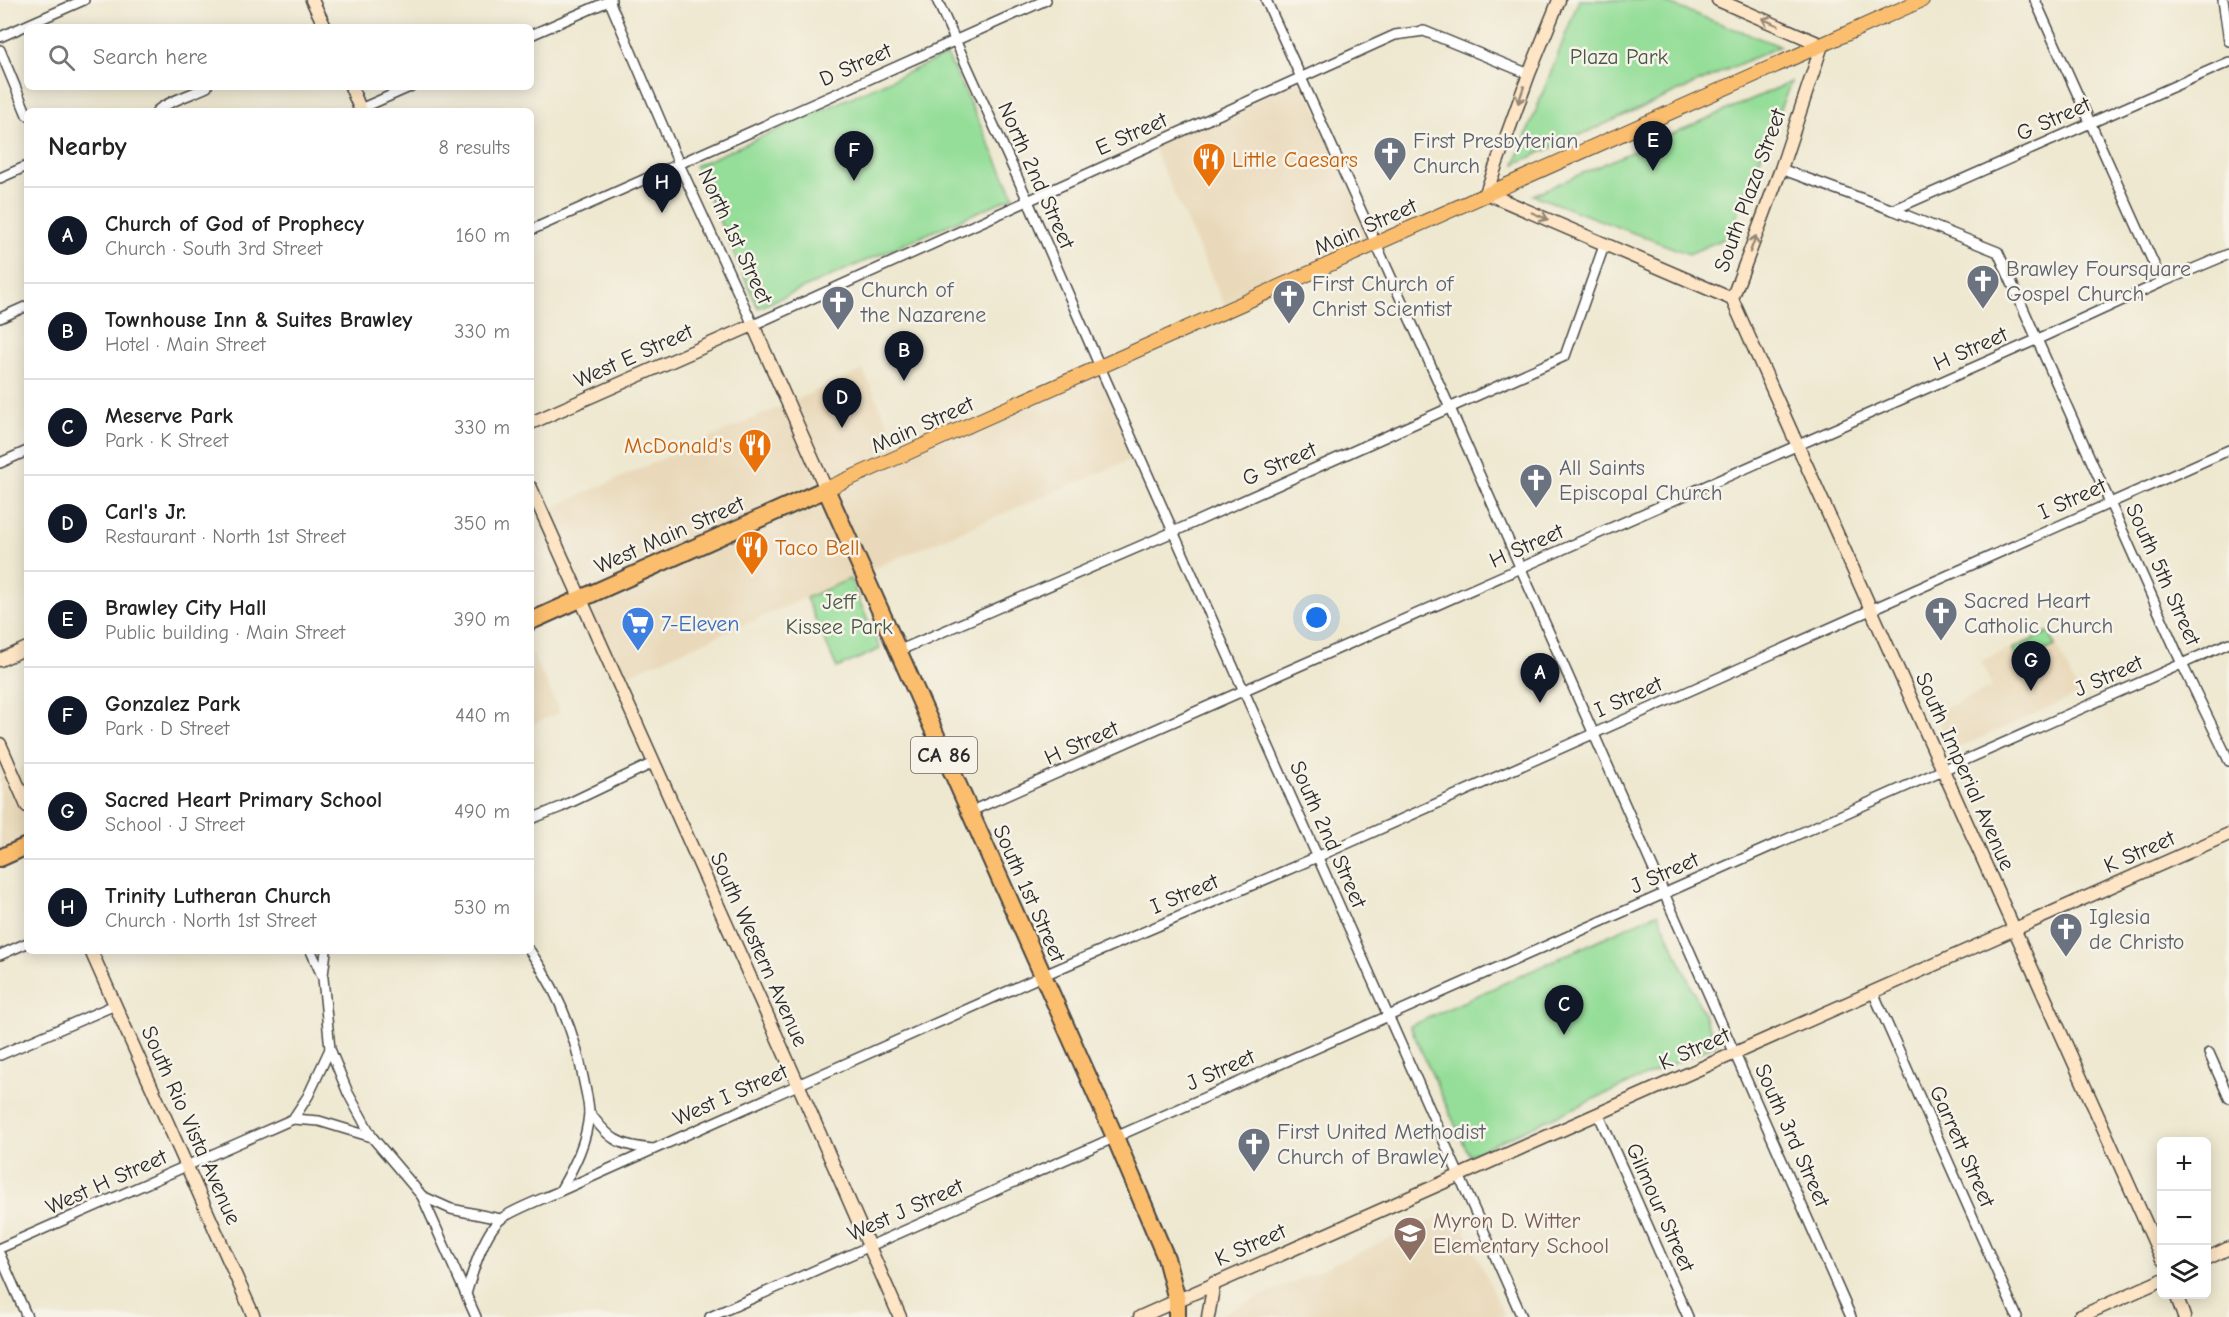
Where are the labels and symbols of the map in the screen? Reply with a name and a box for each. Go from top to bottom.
one-way arrow [1761,16,1779,28]
street label: D Street [815,37,896,92]
park label: Plaza Park [1570,44,1669,70]
one-way arrow [1515,85,1526,104]
street label: G Street [2012,91,2095,147]
street label: North 2nd Street [992,98,1080,254]
street label: South Plaza Street [1708,105,1792,275]
street label: E Street [1092,106,1172,161]
pin: E [1634,122,1672,171]
place label: First Presbyterian Church [1413,128,1578,179]
pin: F [834,132,874,181]
church icon: First Presbyterian Church [1372,135,1408,182]
restaurant icon: Little Caesars [1191,141,1227,188]
place label: Little Caesars [1232,147,1358,173]
pin: H [642,164,682,213]
street label: North 1st Street [692,164,778,309]
street label: Main Street [1310,193,1421,261]
one-way arrow [1530,211,1549,222]
one-way arrow [1748,236,1759,254]
place label: Brawley Foursquare Gospel Church [2006,256,2191,307]
church icon: Brawley Foursquare Gospel Church [1965,263,2001,310]
place label: First Church of Christ Scientist [1312,271,1455,322]
place label: Church of the Nazarene [860,277,986,328]
church icon: First Church of Christ Scientist [1271,278,1307,325]
church icon: Church of the Nazarene [820,284,856,331]
street label: West E Street [570,318,697,394]
street label: H Street [1929,321,2012,377]
pin: B [884,332,924,381]
pin: D [822,378,862,428]
street label: Main Street [867,391,978,459]
restaurant icon: McDonald's [737,427,773,474]
place label: McDonald's [624,433,732,459]
street label: G Street [1238,436,1321,492]
place label: All Saints Episcopal Church [1559,455,1722,506]
church icon: All Saints Episcopal Church [1518,462,1554,509]
street label: I Street [2035,472,2111,525]
street label: West Main Street [591,490,749,579]
street label: South 5th Street [2120,499,2206,650]
street label: H Street [1485,518,1568,574]
restaurant icon: Taco Bell [734,529,770,576]
place label: Taco Bell [775,535,860,561]
place label: Sacred Heart Catholic Church [1964,588,2113,639]
park label: Jeff Kissee Park [785,589,893,640]
church icon: Sacred Heart Catholic Church [1923,595,1959,642]
your location [1302,603,1331,632]
supermarket icon: 7-Eleven [620,605,656,652]
place label: 7-Eleven [661,611,740,637]
pin: G [2012,642,2050,691]
street label: J Street [2070,649,2147,703]
pin: A [1520,654,1560,703]
street label: South Imperial Avenue [1910,668,2021,875]
street label: I Street [1591,670,1667,723]
street label: H Street [1040,715,1123,771]
road number: CA 86 [911,737,977,773]
street label: South 2nd Street [1284,757,1372,913]
street label: South 1st Street [987,821,1071,967]
street label: K Street [2100,825,2179,879]
street label: J Street [1626,846,1703,900]
street label: South Western Avenue [704,848,814,1051]
street label: I Street [1147,868,1223,920]
place label: Iglesia de Christo [2089,904,2185,955]
church icon: Iglesia de Christo [2048,911,2084,958]
pin: C [1544,986,1584,1035]
street label: South Rio Vista Avenue [136,1022,247,1229]
street label: K Street [1655,1022,1734,1076]
street label: J Street [1182,1043,1259,1097]
street label: West I Street [669,1058,792,1132]
street label: South 3rd Street [1749,1060,1836,1212]
street label: Garrett Street [1924,1082,2001,1212]
place label: First United Methodist Church of Brawley [1277,1119,1486,1170]
church icon: First United Methodist Church of Brawley [1236,1126,1272,1173]
street label: Gilmour Street [1620,1139,1700,1276]
street label: West H Street [42,1143,172,1220]
street label: West J Street [844,1173,968,1247]
place label: Myron D. Witter Elementary School [1433,1208,1609,1259]
school or university icon: Myron D. Witter Elementary School [1392,1215,1428,1262]
street label: K Street [1211,1218,1290,1272]

